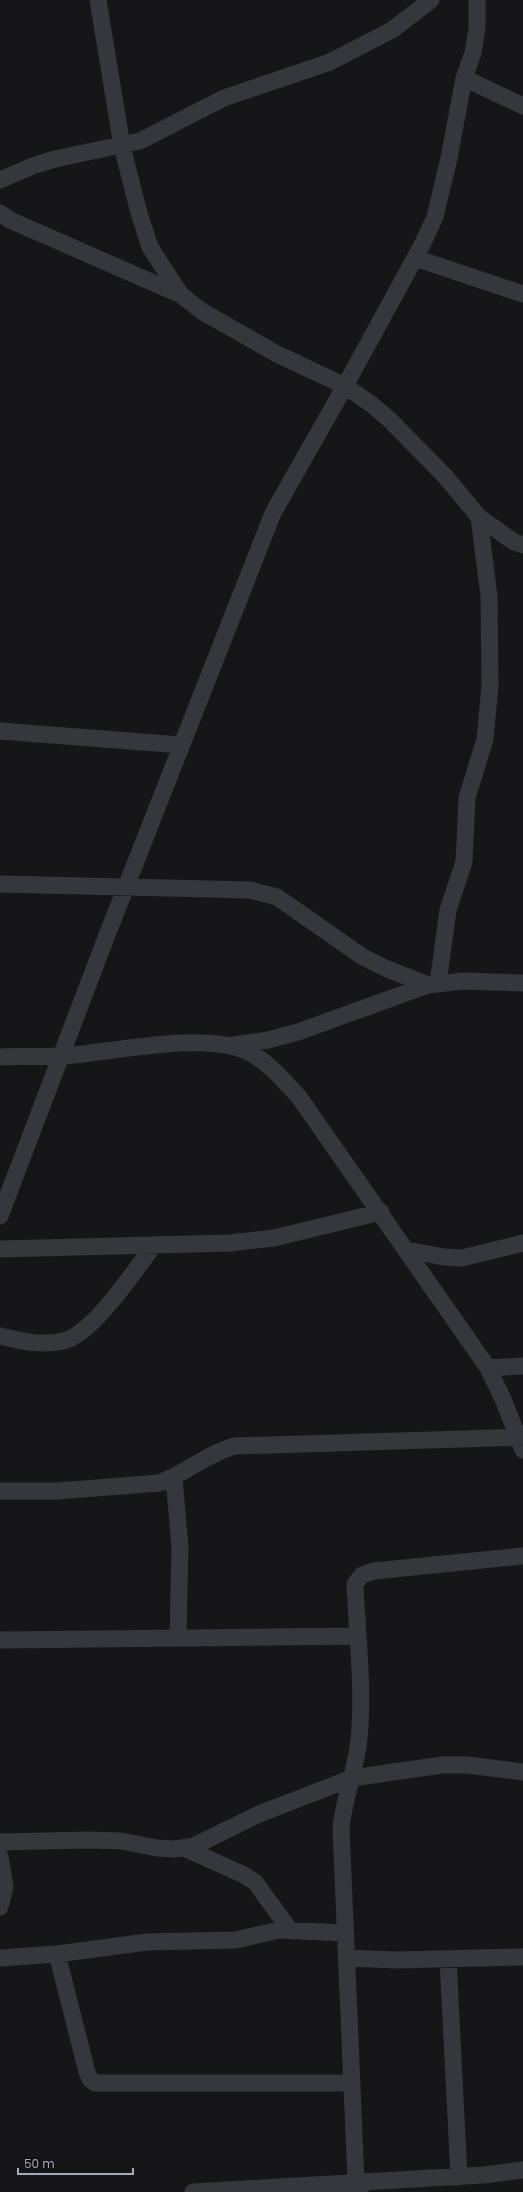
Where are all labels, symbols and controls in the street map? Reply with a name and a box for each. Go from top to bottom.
scale bar [18,2150,133,2176]
text: 50 m [24,2155,55,2172]

